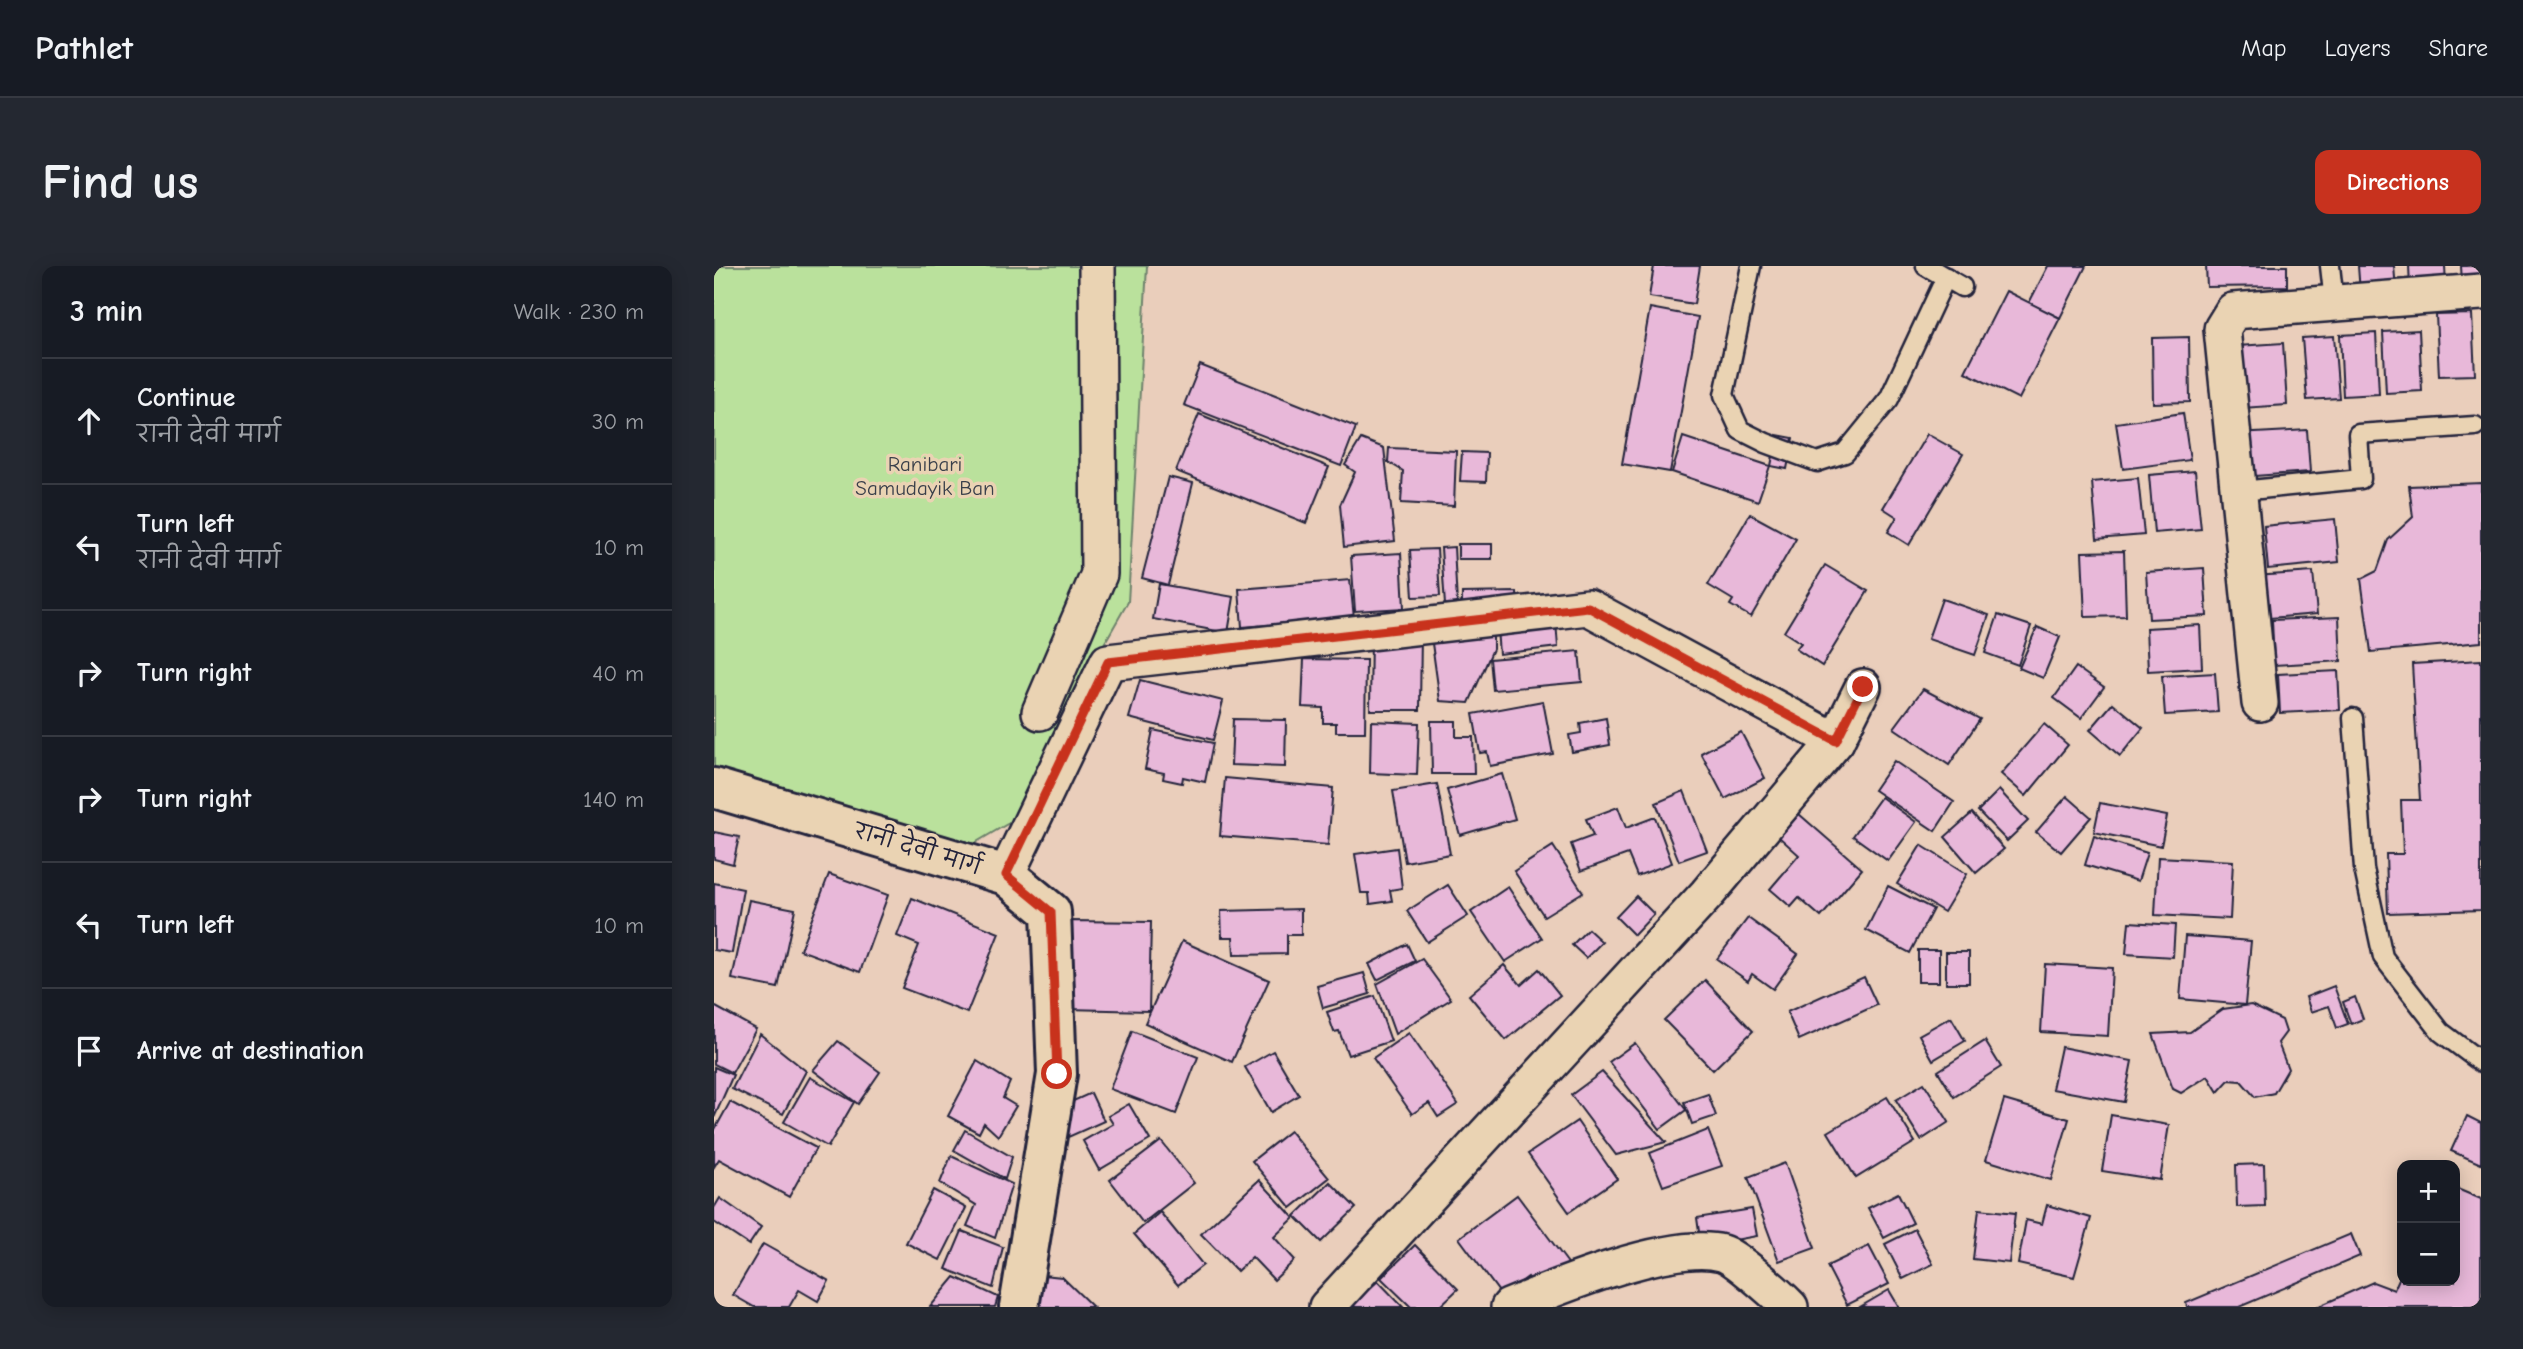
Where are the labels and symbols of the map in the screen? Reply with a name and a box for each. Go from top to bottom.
park label: Ranibari Samudayik Ban [855,452,995,500]
route end [1847,671,1878,702]
street label: रानी देवी मार्ग [851,812,987,880]
route start [1041,1058,1072,1089]

